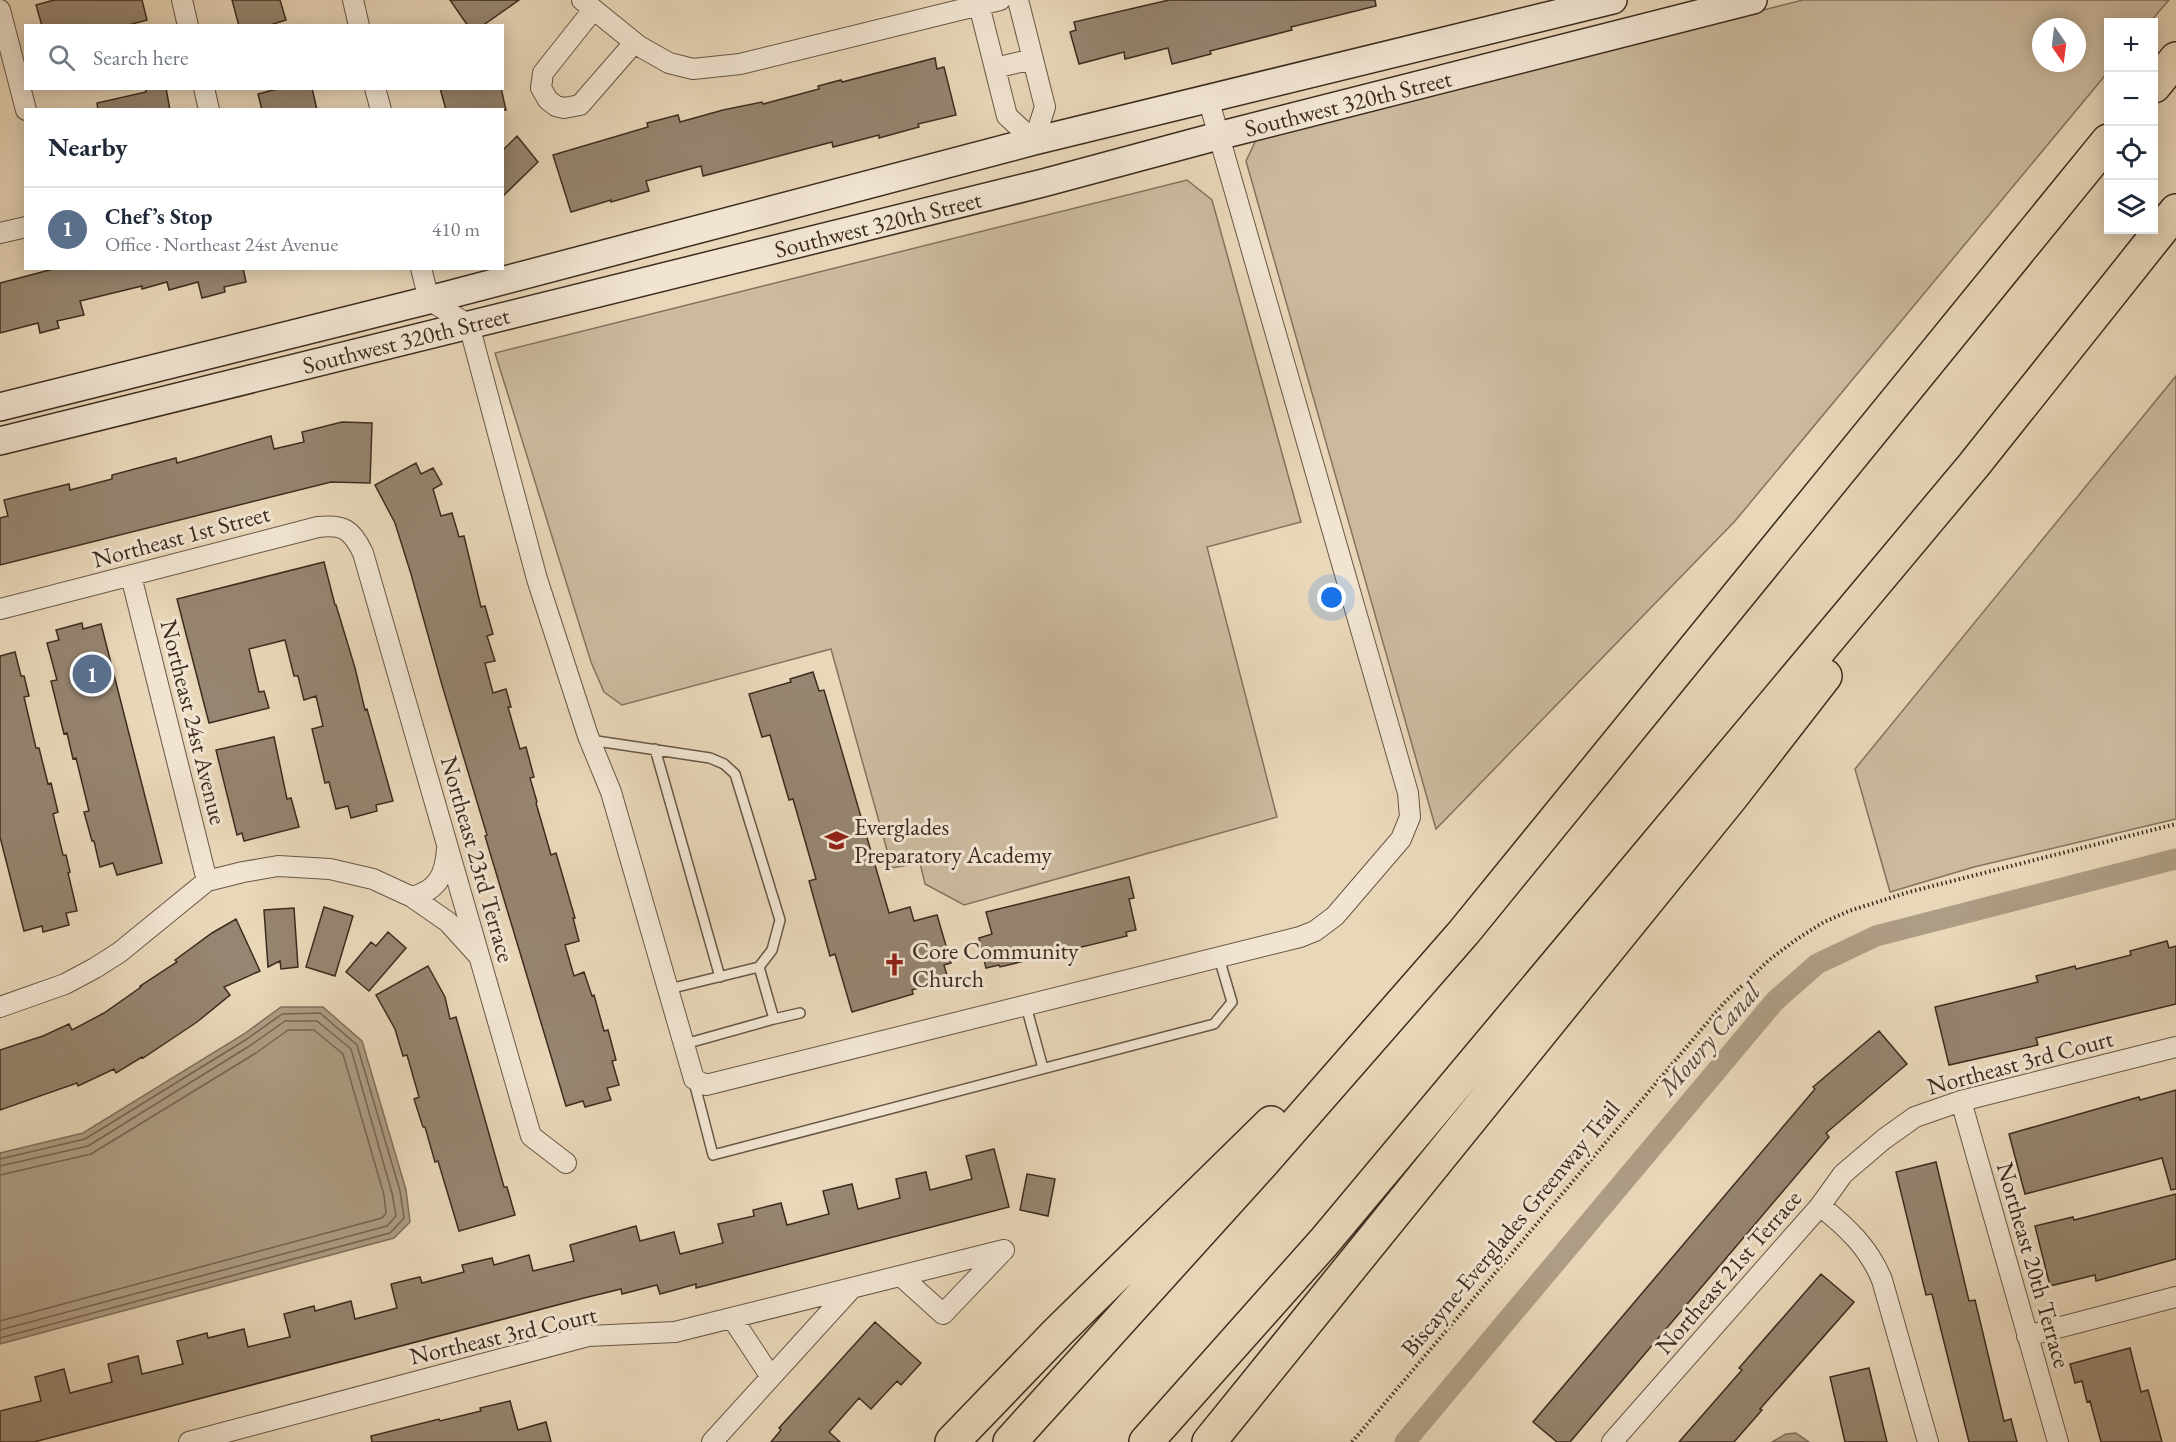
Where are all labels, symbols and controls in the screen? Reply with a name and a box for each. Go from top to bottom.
north arrow [2032,18,2086,72]
map controls [2104,18,2158,234]
button: + [2104,18,2158,72]
search box [24,24,504,90]
icon: search [45,41,78,74]
text: Search here [93,43,188,72]
street label: Southwest 320th Street [1241,62,1455,144]
button: − [2104,72,2158,126]
button: locate [2104,126,2158,180]
text: Nearby [48,130,128,164]
button: layers [2104,180,2158,234]
street label: Southwest 320th Street [771,183,985,265]
text: Chef’s Stop [105,202,212,231]
text: 1 [62,216,73,242]
text: 410 m [432,216,480,242]
text: Office · Northeast 24st Avenue [105,231,338,257]
street label: Southwest 320th Street [299,299,513,381]
street label: Northeast 1st Street [89,497,273,575]
your location [1317,583,1346,612]
street label: Northeast 24st Avenue [154,616,234,828]
pin: 1 [72,652,112,696]
street label: Northeast 23rd Terrace [434,752,522,966]
place label: Everglades Preparatory Academy [854,811,1052,870]
school or university icon: Everglades Preparatory Academy [823,827,849,853]
place label: Core Community Church [912,935,1079,994]
church icon: Core Community Church [881,951,907,977]
water label: Mowry Canal [1649,975,1768,1104]
street label: Northeast 3rd Court [1924,1022,2117,1102]
street label: Biscayne-Everglades Greenway Trail [1394,1093,1627,1363]
street label: Northeast 20th Terrace [1990,1158,2078,1372]
street label: Northeast 21st Terrace [1648,1183,1808,1361]
street label: Northeast 3rd Court [406,1298,600,1372]

